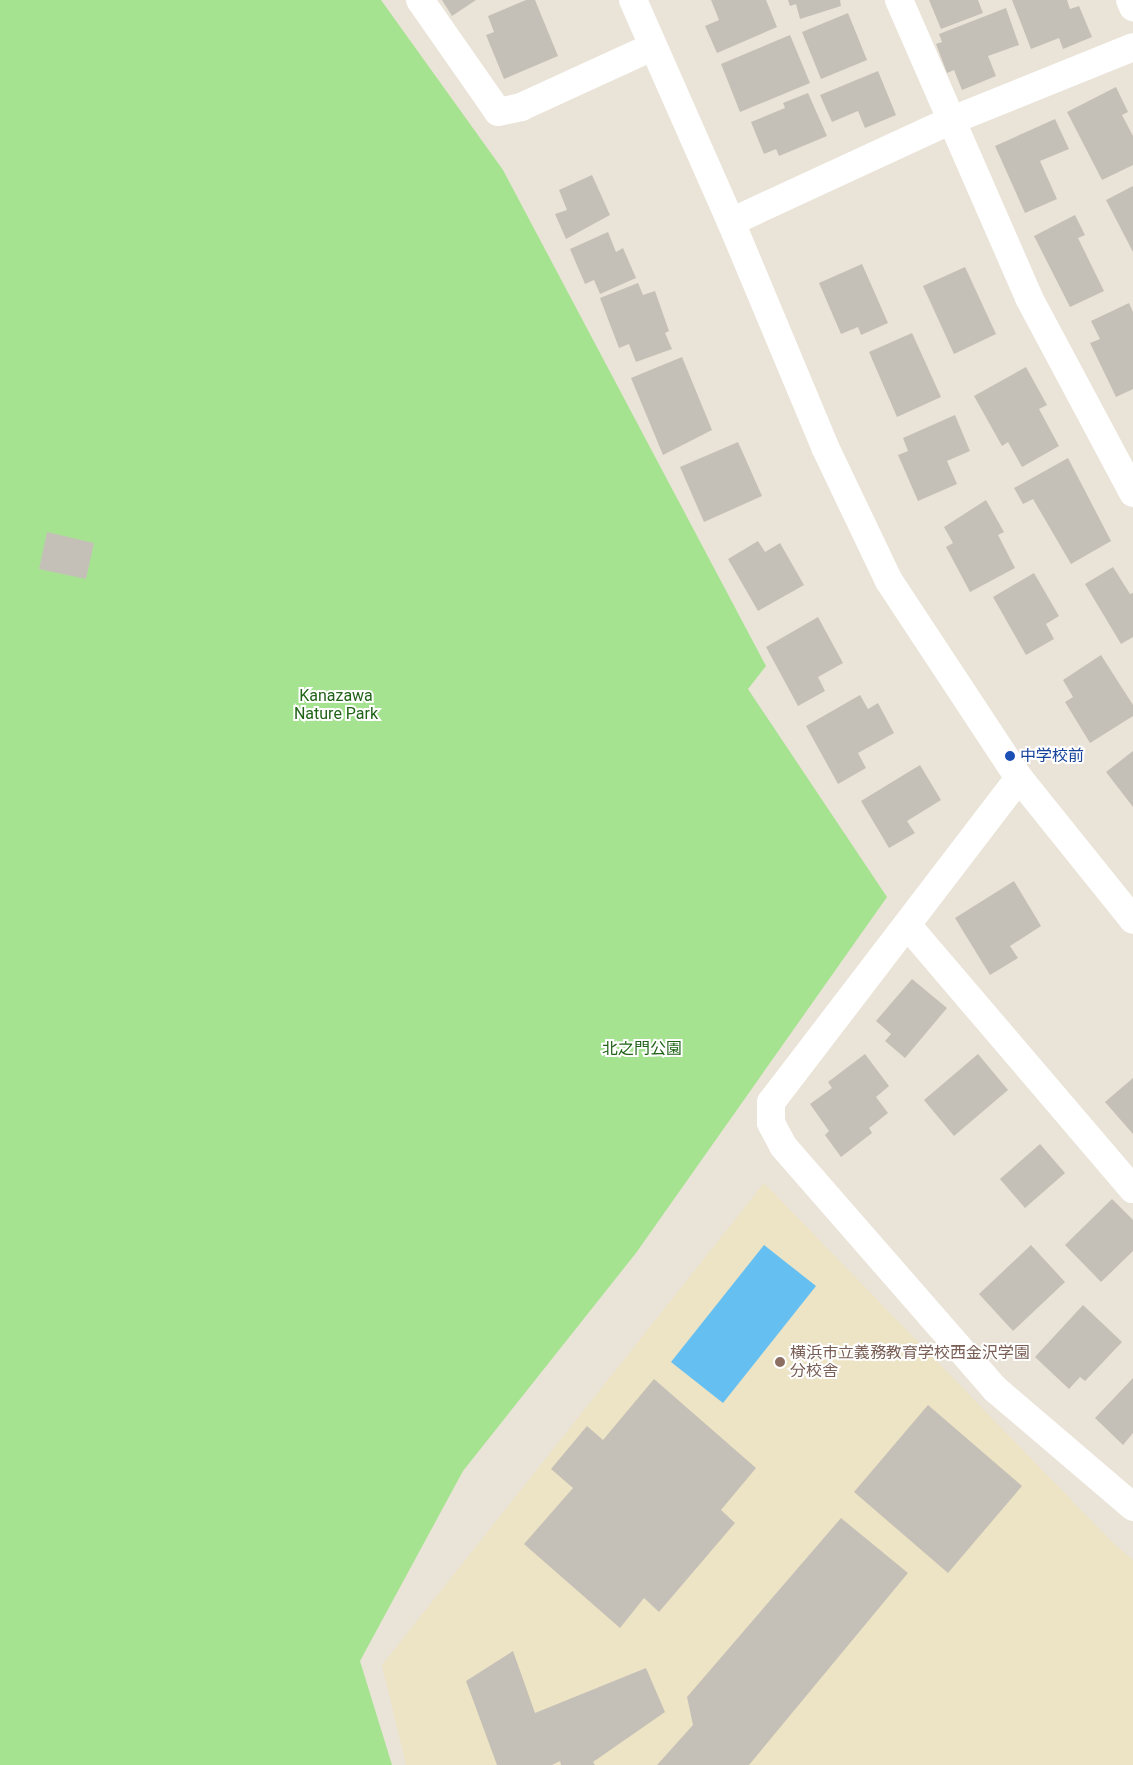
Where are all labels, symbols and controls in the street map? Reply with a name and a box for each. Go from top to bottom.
park label: Kanazawa Nature Park [294,686,378,724]
place label: 中学校前 [1020,746,1084,766]
marker: 中学校前 [1004,750,1016,762]
park label: 北之門公園 [602,1039,682,1059]
place label: 横浜市立義務教育学校西金沢学園 分校舎 [790,1343,1030,1381]
marker: 横浜市立義務教育学校西金沢学園 分校舎 [774,1356,786,1368]

